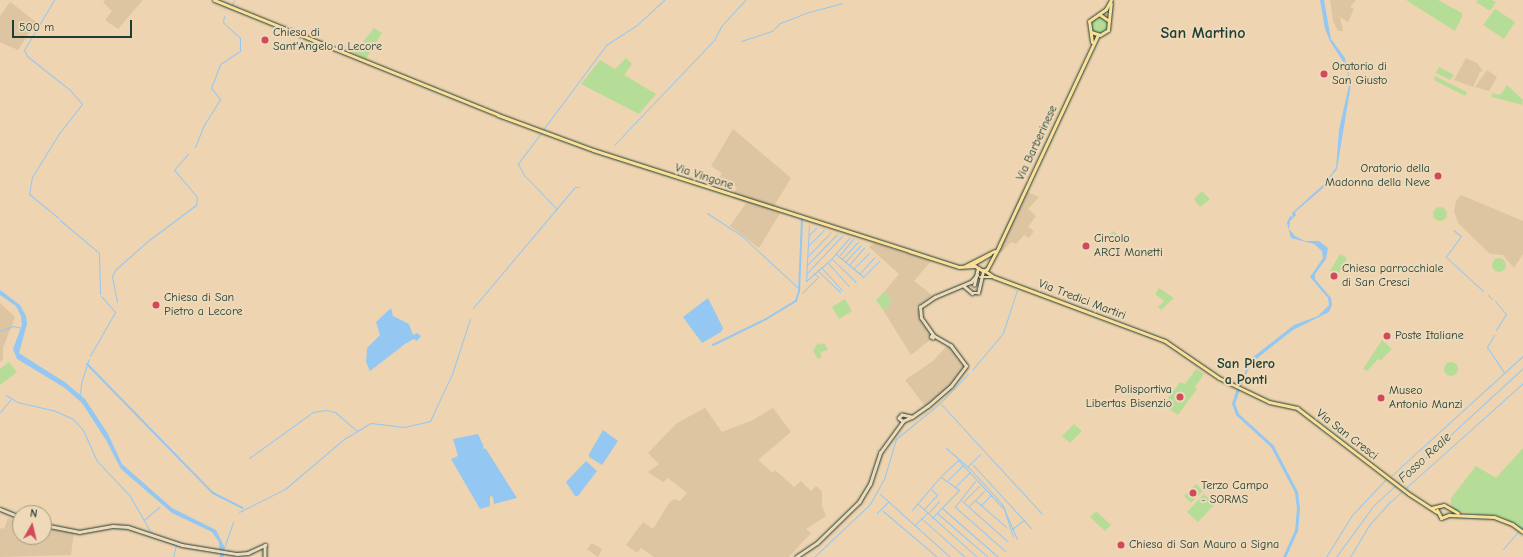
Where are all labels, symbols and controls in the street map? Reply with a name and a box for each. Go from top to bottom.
scale bar [14,12,134,38]
text: 500 m [19,20,54,34]
district label: San Martino [1161,23,1245,43]
place label: Chiesa di Sant'Angelo a Lecore [273,26,382,54]
marker: Chiesa di Sant'Angelo a Lecore [260,35,270,45]
place label: Oratorio di San Giusto [1332,60,1387,88]
marker: Oratorio di San Giusto [1319,69,1329,79]
street label: Via Barberinese [1013,103,1061,183]
street label: Via Vingone [673,161,735,193]
place label: Oratorio della Madonna della Neve [1325,162,1430,190]
marker: Oratorio della Madonna della Neve [1433,171,1443,181]
place label: Circolo ARCI Manetti [1094,232,1163,260]
marker: Circolo ARCI Manetti [1081,241,1091,251]
place label: Chiesa parrocchiale di San Cresci [1342,262,1443,290]
marker: Chiesa parrocchiale di San Cresci [1329,271,1339,281]
street label: Via Tredici Martiri [1036,277,1128,323]
place label: Chiesa di San Pietro a Lecore [164,291,242,319]
marker: Chiesa di San Pietro a Lecore [151,300,161,310]
place label: Poste Italiane [1395,329,1464,343]
marker: Poste Italiane [1382,331,1392,341]
district label: San Piero a Ponti [1217,356,1275,388]
place label: Polisportiva Libertas Bisenzio [1086,383,1172,411]
place label: Museo Antonio Manzi [1389,384,1463,412]
marker: Polisportiva Libertas Bisenzio [1175,392,1185,402]
marker: Museo Antonio Manzi [1376,393,1386,403]
street label: Via San Cresci [1313,406,1381,464]
water label: Fosso Reale [1395,430,1455,486]
place label: Terzo Campo - SORMS [1201,479,1269,507]
marker: Terzo Campo - SORMS [1188,488,1198,498]
north arrow [12,505,52,545]
text: N [29,507,38,521]
place label: Chiesa di San Mauro a Signa [1129,538,1279,552]
marker: Chiesa di San Mauro a Signa [1116,540,1126,550]

